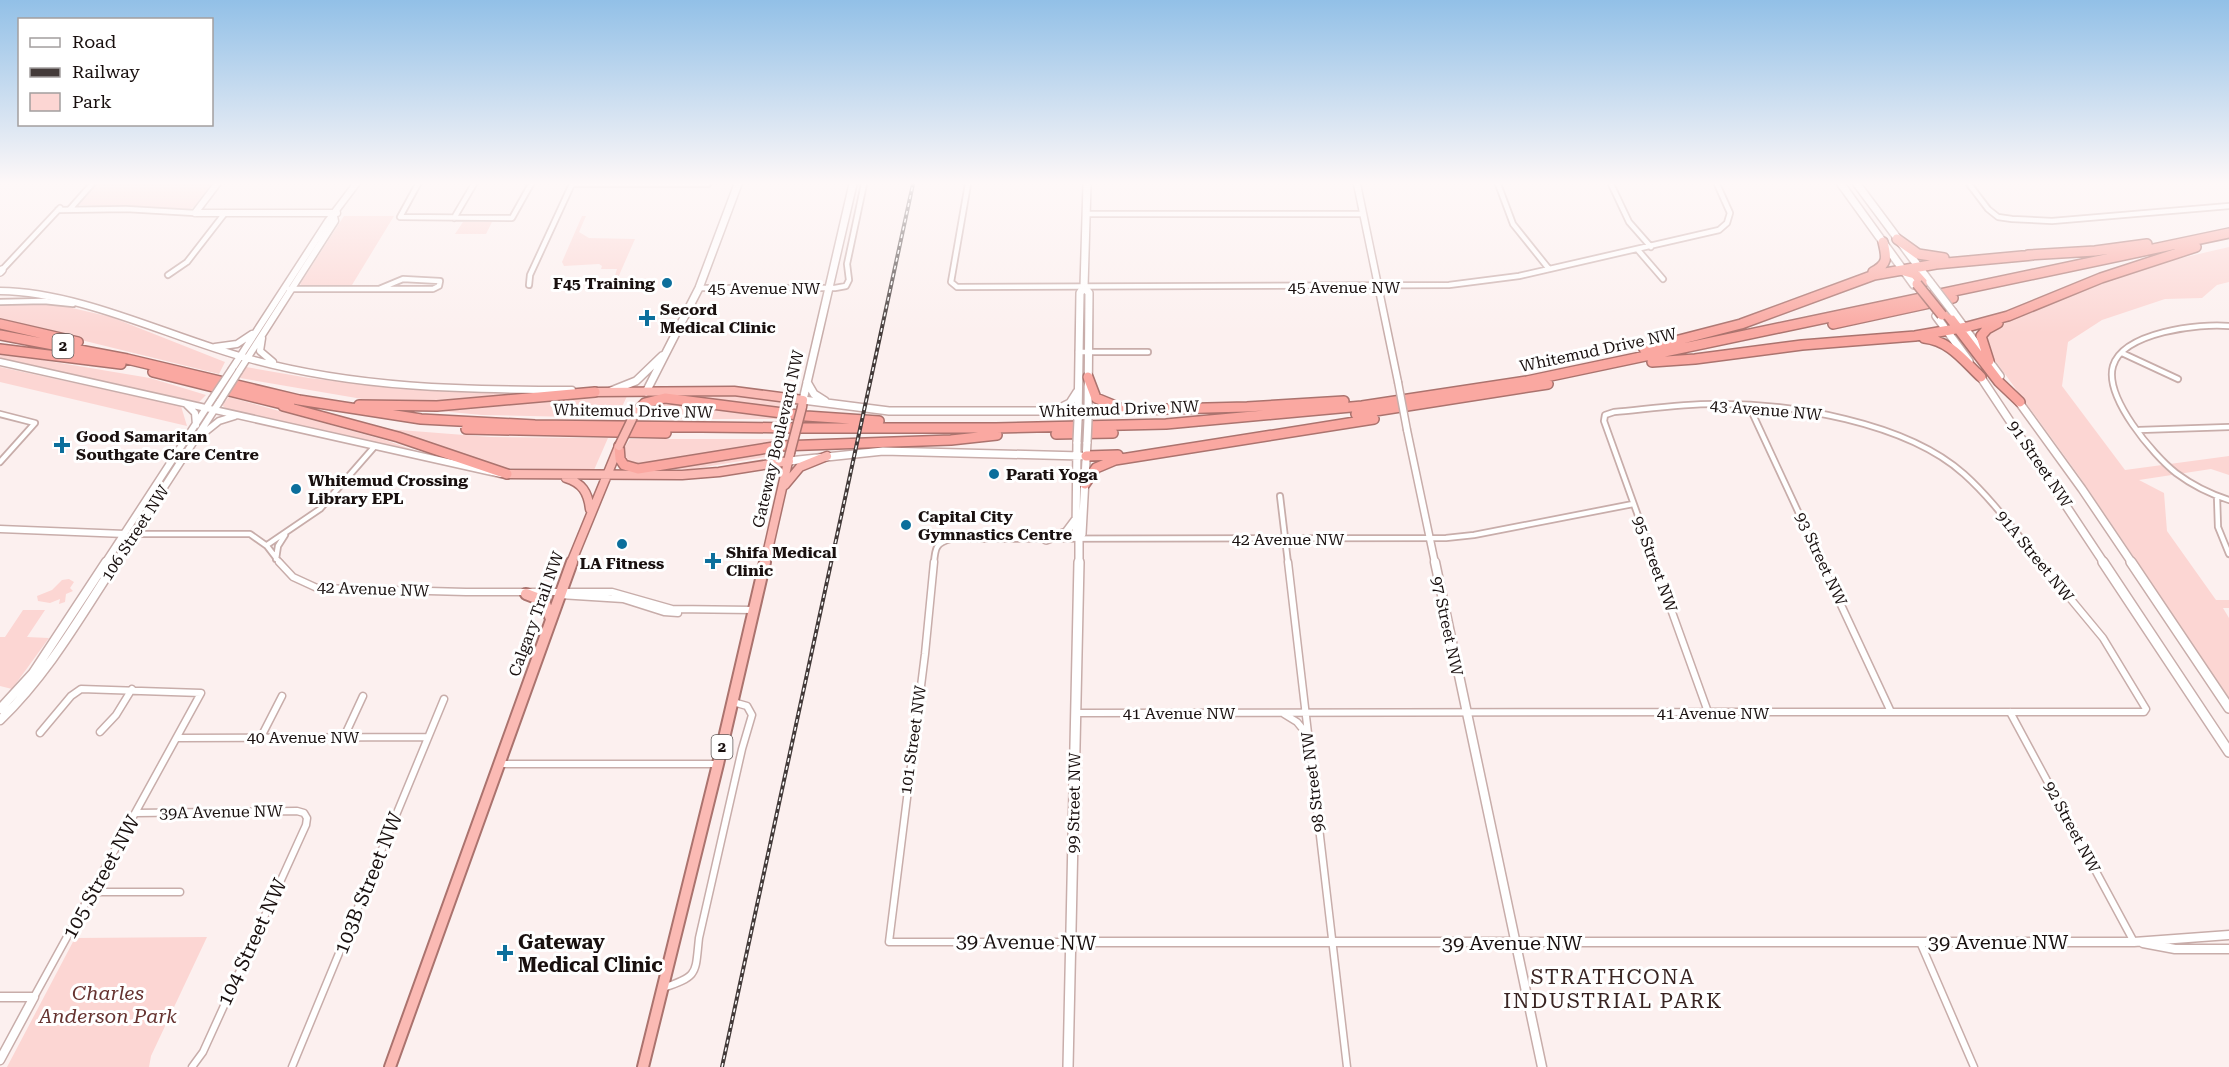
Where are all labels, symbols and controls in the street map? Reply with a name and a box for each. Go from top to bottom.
legend [18,18,213,126]
text: Road [72,31,117,52]
text: Railway [72,61,140,82]
text: Park [72,91,112,112]
place label: F45 Training [553,274,655,293]
marker: F45 Training [660,276,674,290]
street label: 45 Avenue NW [1288,278,1401,297]
street label: 45 Avenue NW [708,279,821,298]
place label: Secord Medical Clinic [660,300,776,337]
marker: Secord Medical Clinic [638,309,656,327]
street label: Whitemud Drive NW [1518,324,1679,376]
road number: 2 [52,334,74,358]
street label: Gateway Boulevard NW [748,347,808,530]
street label: 43 Avenue NW [1709,396,1824,424]
street label: Whitemud Drive NW [1039,397,1200,421]
street label: Whitemud Drive NW [553,400,714,422]
street label: 91 Street NW [2004,417,2077,512]
place label: Good Samaritan Southgate Care Centre [76,427,259,464]
marker: Good Samaritan Southgate Care Centre [53,436,71,454]
place label: Parati Yoga [1006,465,1098,484]
marker: Parati Yoga [987,467,1001,481]
place label: Whitemud Crossing Library EPL [308,471,468,508]
street label: 106 Street NW [97,481,173,584]
marker: Whitemud Crossing Library EPL [289,482,303,496]
street label: 91A Street NW [1992,506,2078,606]
place label: Capital City Gymnastics Centre [918,507,1072,544]
street label: 93 Street NW [1791,509,1851,609]
street label: 95 Street NW [1629,513,1681,615]
marker: Capital City Gymnastics Centre [899,518,913,532]
street label: 42 Avenue NW [1232,530,1345,549]
marker: LA Fitness [615,537,629,551]
place label: Shifa Medical Clinic [726,543,837,580]
street label: Calgary Trail NW [505,548,568,679]
marker: Shifa Medical Clinic [704,552,722,570]
place label: LA Fitness [580,554,664,573]
street label: 97 Street NW [1427,575,1467,678]
street label: 42 Avenue NW [317,578,430,600]
street label: 101 Street NW [896,683,930,796]
street label: 41 Avenue NW [1123,704,1236,723]
street label: 41 Avenue NW [1657,704,1770,723]
street label: 40 Avenue NW [247,728,360,747]
street label: 98 Street NW [1297,730,1329,833]
road number: 2 [712,735,732,759]
street label: 99 Street NW [1064,752,1084,854]
street label: 92 Street NW [2040,778,2104,877]
street label: 39A Avenue NW [159,801,284,823]
street label: 103B Street NW [329,808,408,957]
street label: 105 Street NW [57,810,145,943]
street label: 104 Street NW [212,874,292,1009]
street label: 39 Avenue NW [956,929,1097,955]
place label: Gateway Medical Clinic [518,930,663,977]
street label: 39 Avenue NW [1928,930,2069,954]
street label: 39 Avenue NW [1442,931,1583,955]
marker: Gateway Medical Clinic [496,944,514,962]
district label: STRATHCONA INDUSTRIAL PARK [1503,965,1723,1013]
park label: Charles Anderson Park [38,981,177,1028]

